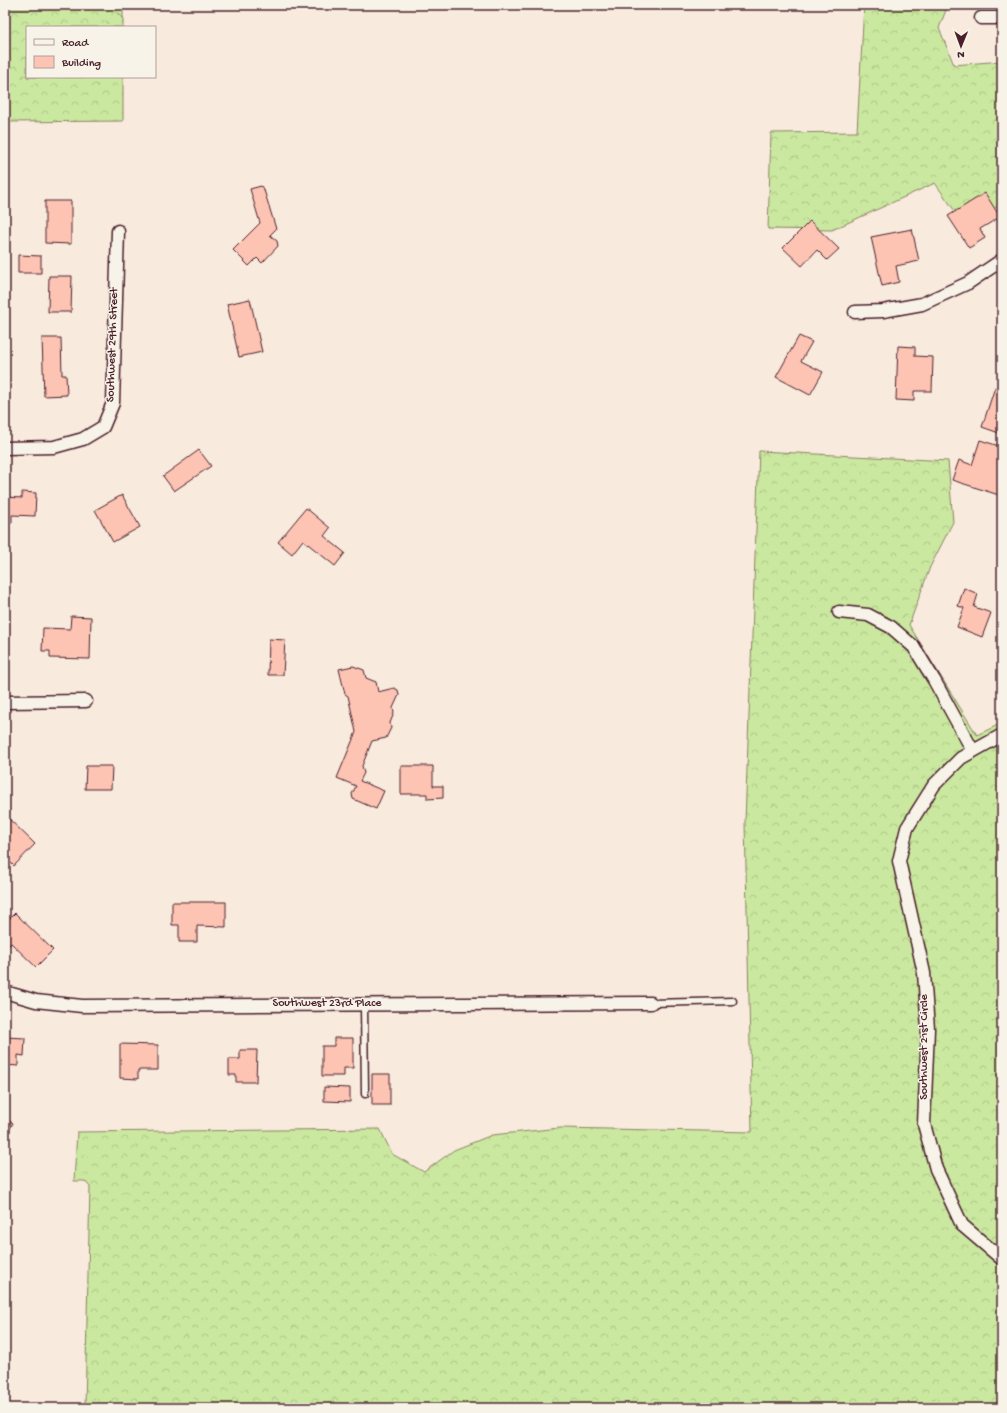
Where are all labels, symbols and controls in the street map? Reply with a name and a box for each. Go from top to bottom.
legend [26,26,156,78]
north arrow [941,26,981,66]
text: Road [62,37,89,51]
text: N [957,48,965,60]
text: Building [61,57,101,71]
street label: Southwest 29th Street [104,286,122,402]
street label: Southwest 21st Circle [918,993,932,1100]
street label: Southwest 23rd Place [273,997,382,1011]

